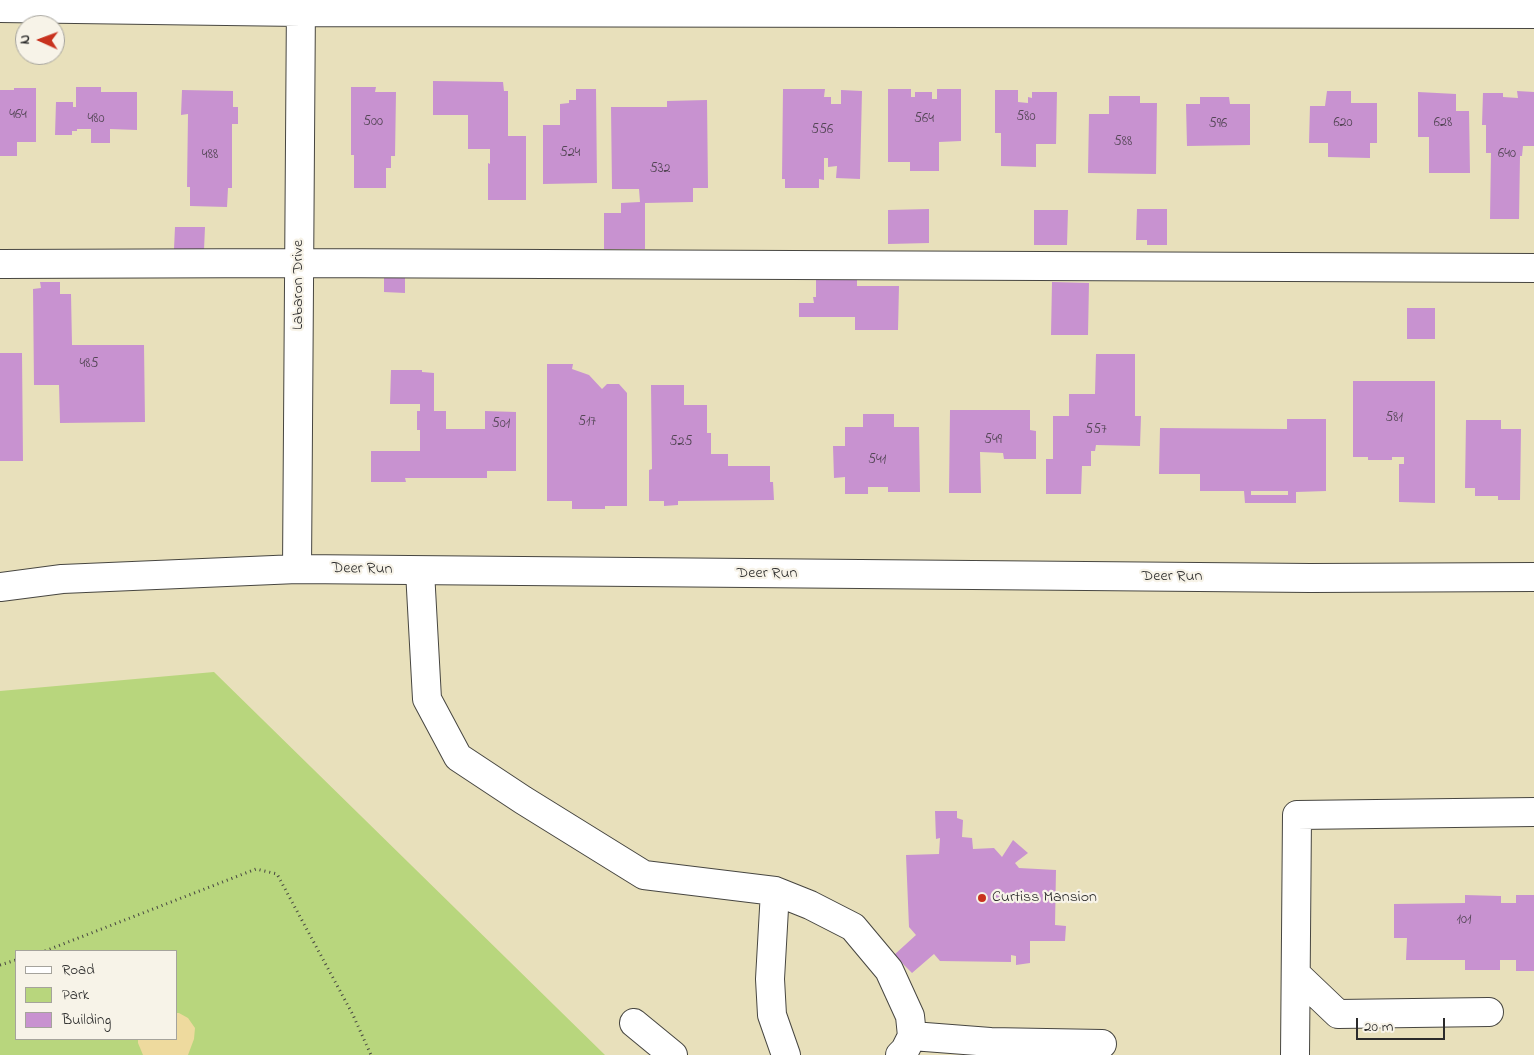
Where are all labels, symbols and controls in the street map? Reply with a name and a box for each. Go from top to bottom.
north arrow [15,15,65,65]
text: N [15,34,36,45]
house number: 464 [9,108,27,124]
house number: 580 [1016,110,1036,126]
house number: 480 [87,112,105,128]
house number: 564 [914,112,934,128]
house number: 500 [363,115,383,131]
house number: 620 [1333,116,1353,132]
house number: 628 [1434,116,1452,132]
house number: 596 [1209,117,1227,133]
house number: 556 [811,123,833,139]
house number: 588 [1114,135,1132,151]
house number: 524 [560,146,580,162]
house number: 640 [1498,147,1516,163]
house number: 488 [202,148,218,164]
house number: 532 [650,162,670,178]
street label: Labaron Drive [289,240,309,330]
house number: 485 [79,357,99,373]
house number: 581 [1385,411,1403,427]
house number: 517 [578,415,596,431]
house number: 501 [492,417,510,433]
house number: 557 [1085,423,1107,439]
house number: 549 [984,433,1002,449]
house number: 525 [670,435,692,451]
house number: 541 [868,453,886,469]
street label: Deer Run [331,560,393,580]
street label: Deer Run [737,564,797,584]
street label: Deer Run [1142,567,1202,587]
place label: Curtiss Mansion [992,888,1097,908]
marker: Curtiss Mansion [976,892,988,904]
house number: 101 [1457,913,1471,929]
legend [15,950,178,1040]
text: Road [62,959,95,981]
text: Park [62,984,89,1006]
scale bar [1359,1008,1448,1040]
text: Building [62,1009,111,1031]
text: 20 m [1364,1016,1393,1038]

